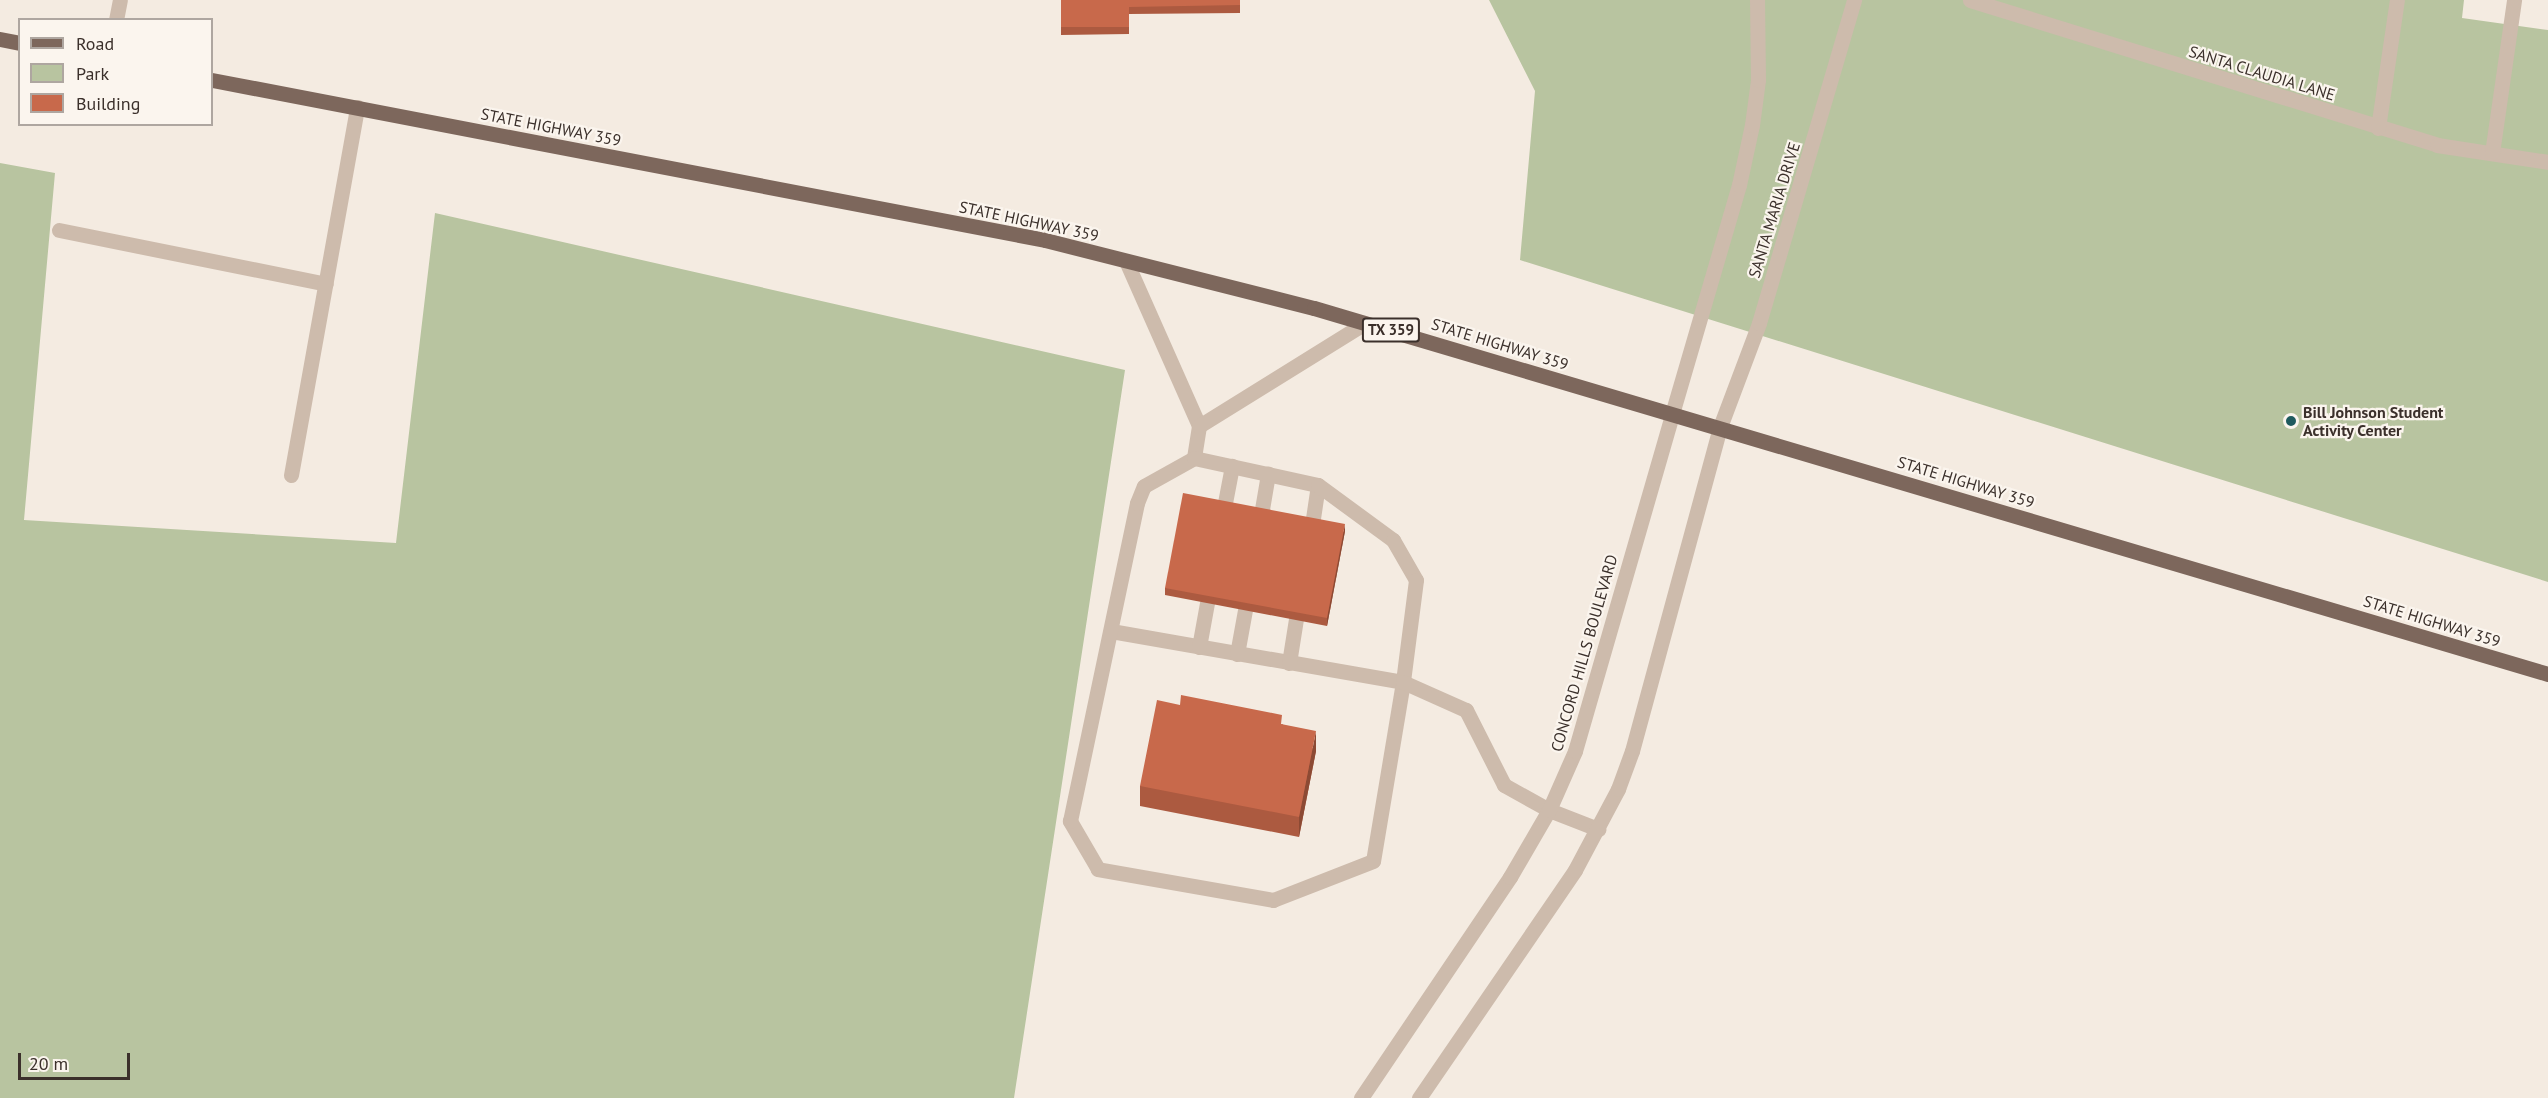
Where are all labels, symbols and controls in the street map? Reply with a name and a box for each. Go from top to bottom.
legend [18,18,213,126]
text: Road [76,32,114,55]
street label: SANTA CLAUDIA LANE [2186,41,2338,105]
text: Park [76,62,109,85]
text: Building [76,92,140,115]
street label: STATE HIGHWAY 359 [479,104,623,150]
street label: SANTA MARIA DRIVE [1744,139,1804,281]
street label: STATE HIGHWAY 359 [957,197,1101,245]
street label: STATE HIGHWAY 359 [1429,314,1571,374]
road number: TX 359 [1361,318,1421,342]
place label: Bill Johnson Student Activity Center [2303,402,2443,440]
marker: Bill Johnson Student Activity Center [2284,414,2298,428]
street label: STATE HIGHWAY 359 [1895,452,2037,512]
street label: CONCORD HILLS BOULEVARD [1547,552,1621,754]
street label: STATE HIGHWAY 359 [2361,591,2503,651]
scale bar [21,1041,134,1079]
text: 20 m [29,1052,68,1075]

